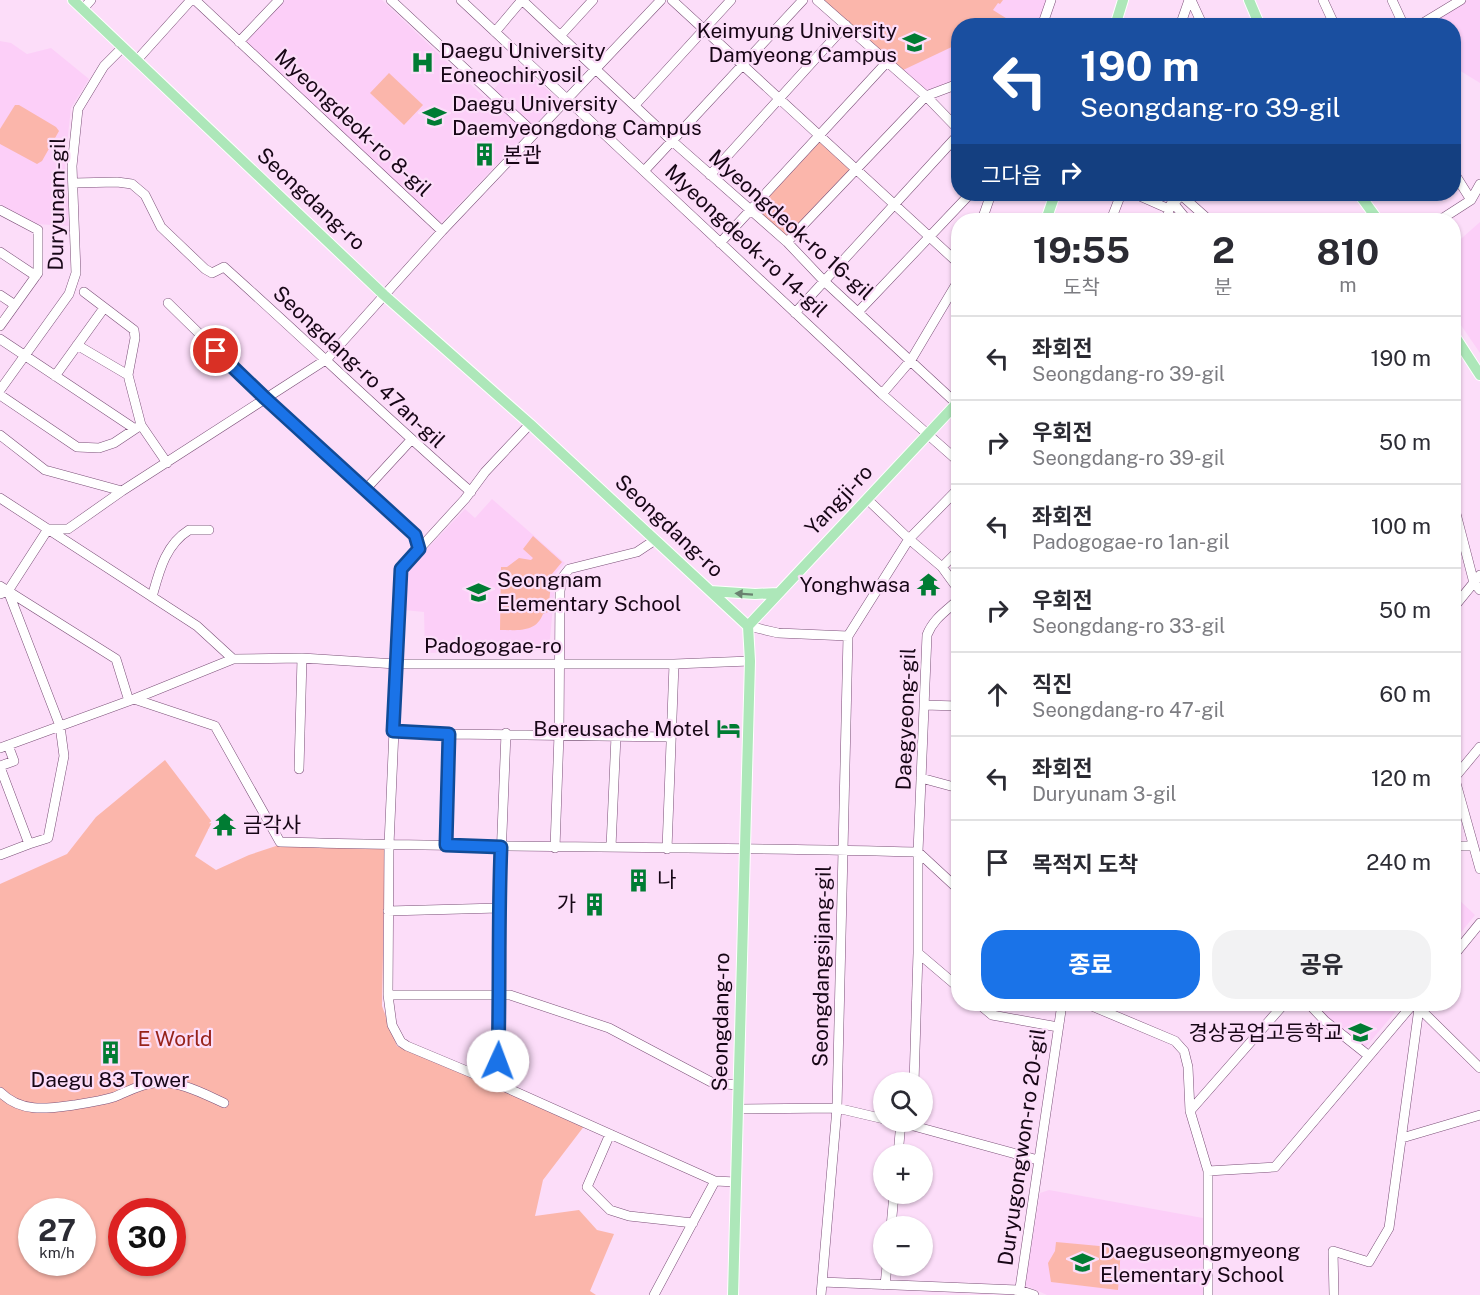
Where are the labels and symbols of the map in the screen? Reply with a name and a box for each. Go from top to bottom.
place label: Keimyung University Damyeong Campus [697,18,897,67]
school or university icon: Keimyung University Damyeong Campus [902,30,928,56]
place label: Daegu University Eoneochiryosil [440,38,606,87]
street label: Myeongdeok-ro 8-gil [270,44,437,202]
hospital icon: Daegu University Eoneochiryosil [409,50,435,76]
place label: Daegu University Daemyeongdong Campus [452,91,702,140]
school or university icon: Daegu University Daemyeongdong Campus [421,103,447,129]
street label: Duryunam-gil [43,137,70,271]
street label: Seongdang-ro [252,142,371,255]
building icon: 본관 [472,142,498,168]
place label: 본관 [503,142,542,167]
street label: Myeongdeok-ro 16-gil [704,144,879,305]
street label: Myeongdeok-ro 14-gil [660,159,833,322]
street label: Seongdang-ro 47an-gil [268,280,451,453]
pin [190,325,241,376]
street label: Yangji-ro [800,459,878,540]
street label: Seongdang-ro [610,469,729,582]
place label: Seongnam Elementary School [497,567,681,616]
place label: Yonghwasa [800,572,910,597]
temple icon: Yonghwasa [915,572,941,598]
school or university icon: Seongnam Elementary School [466,579,492,605]
one-way arrow [735,589,754,598]
street label: Padogogae-ro [424,633,562,658]
street label: Daegyeong-gil [891,647,920,791]
place label: Bereusache Motel [533,716,710,741]
hotel icon: Bereusache Motel [715,716,741,742]
temple icon: 금각사 [212,812,238,838]
place label: 금각사 [243,812,301,837]
street label: Seongdangsijang-gil [807,865,836,1067]
building icon: 나 [626,867,652,893]
place label: 나 [657,867,676,892]
place label: 가 [557,891,576,916]
building icon: 가 [581,891,607,917]
street label: Seongdang-ro [707,952,734,1092]
place label: 경상공업고등학교 [1188,1020,1343,1045]
school or university icon: 경상공업고등학교 [1348,1020,1374,1046]
park label: E World [137,1026,213,1051]
street label: Duryugongwon-ro 20-gil [992,1027,1051,1267]
position arrow [466,1029,530,1093]
building icon: Daegu 83 Tower [97,1039,123,1065]
place label: Daegu 83 Tower [31,1067,189,1092]
speed limit sign: 30 [108,1198,186,1276]
place label: Daeguseongmyeong Elementary School [1100,1238,1300,1287]
school or university icon: Daeguseongmyeong Elementary School [1069,1250,1095,1276]

